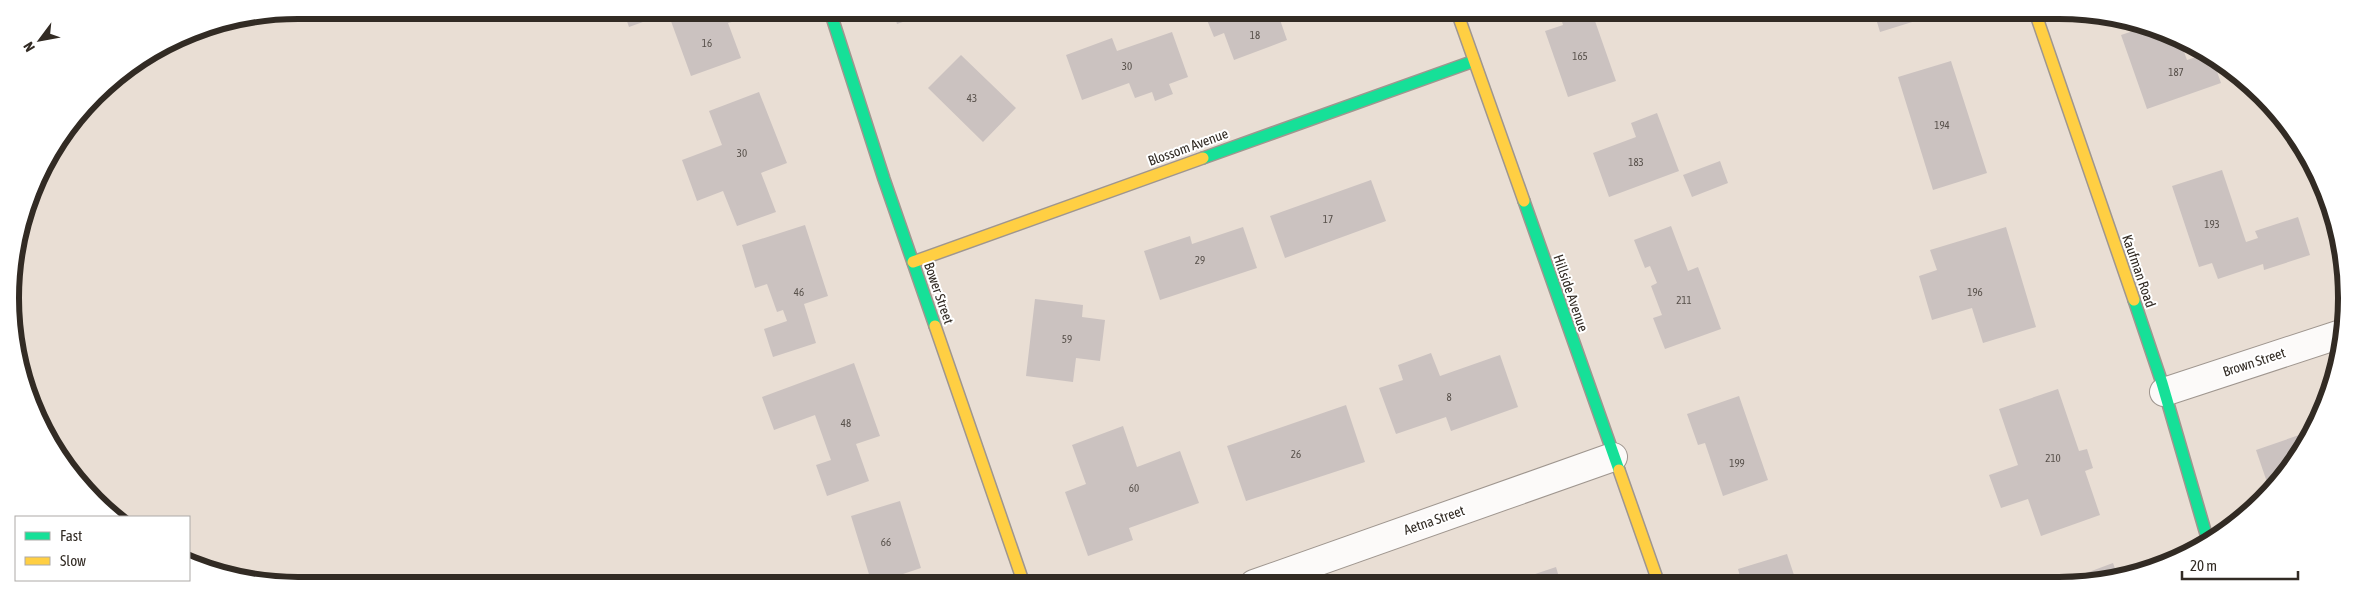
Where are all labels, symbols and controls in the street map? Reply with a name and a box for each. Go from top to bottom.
north arrow [15,15,65,65]
house number: 18 [1250,29,1260,41]
house number: 16 [702,37,712,49]
text: N [20,39,38,55]
house number: 165 [1572,50,1588,62]
house number: 30 [1122,60,1132,72]
house number: 187 [2168,66,2184,78]
house number: 43 [967,92,977,104]
house number: 194 [1934,119,1950,131]
street label: Blossom Avenue [1146,125,1230,169]
house number: 30 [737,147,747,159]
house number: 183 [1628,156,1644,168]
house number: 17 [1323,213,1333,225]
house number: 193 [2204,218,2220,230]
street label: Kaufman Road [2119,233,2159,309]
street label: Hillside Avenue [1550,252,1592,334]
house number: 29 [1195,254,1205,266]
street label: Bower Street [921,260,957,326]
house number: 46 [794,286,804,298]
house number: 196 [1967,286,1983,298]
house number: 211 [1676,294,1692,306]
house number: 59 [1062,333,1072,345]
street label: Brown Street [2221,344,2287,380]
house number: 8 [1446,391,1452,403]
house number: 48 [841,417,851,429]
house number: 26 [1291,448,1301,460]
house number: 210 [2045,452,2061,464]
house number: 199 [1729,457,1745,469]
house number: 60 [1129,482,1139,494]
street label: Aetna Street [1402,502,1466,538]
legend [15,516,190,581]
text: Fast [60,527,82,544]
house number: 66 [881,536,891,548]
scale bar [2182,548,2298,580]
text: Slow [60,552,86,569]
text: 20 m [2190,557,2217,574]

